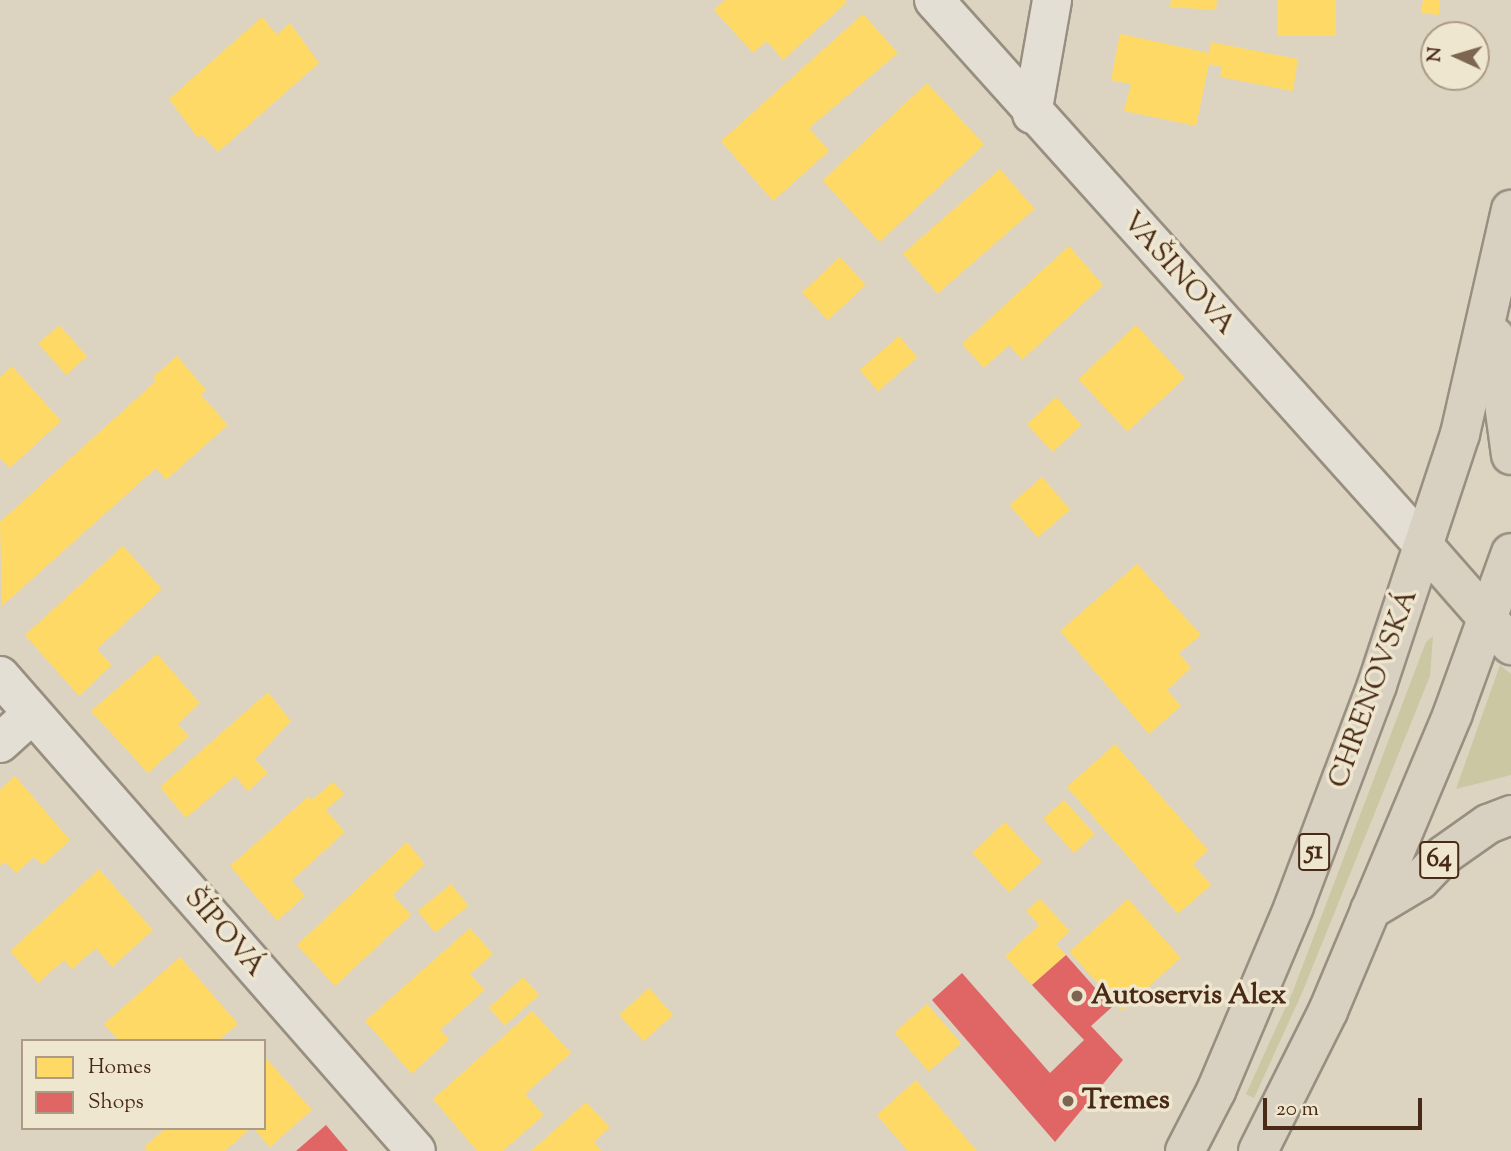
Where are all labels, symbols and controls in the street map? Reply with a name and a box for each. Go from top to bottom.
north arrow [1420,21,1490,91]
text: N [1422,46,1450,63]
street label: VAŠINOVA [1114,206,1242,342]
street label: CHRENOVSKÁ [1322,585,1426,793]
road number: 51 [1296,830,1332,874]
road number: 64 [1418,838,1460,882]
street label: ŠÍPOVÁ [176,882,272,984]
place label: Autoservis Alex [1091,979,1286,1013]
marker: Autoservis Alex [1069,988,1085,1004]
legend [21,1039,266,1130]
text: Homes [88,1053,151,1083]
place label: Tremes [1082,1084,1170,1118]
scale bar [1266,1084,1425,1128]
text: Shops [88,1088,144,1118]
marker: Tremes [1060,1093,1076,1109]
text: 20 m [1276,1095,1319,1125]

